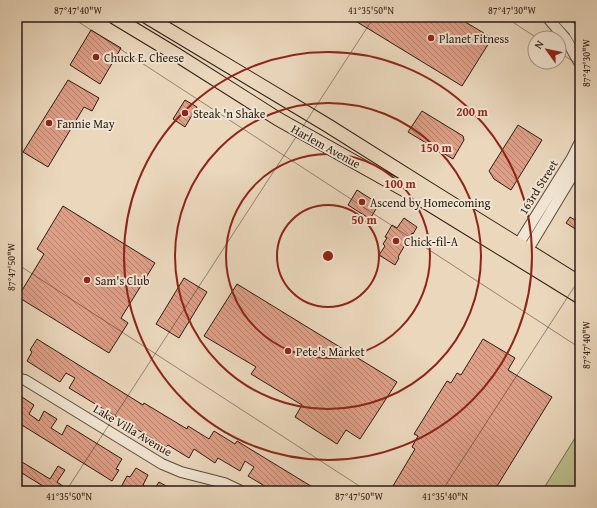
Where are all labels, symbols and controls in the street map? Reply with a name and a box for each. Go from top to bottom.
text: 87°47'40"W [54,3,102,18]
text: 41°35'50"N [348,3,394,18]
text: 87°47'30"W [488,3,536,18]
place label: Planet Fitness [439,30,509,47]
north arrow [527,30,567,70]
marker: Planet Fitness [426,33,436,43]
text: N [530,37,548,52]
text: 87°47'30"W [579,39,594,87]
place label: Chuck E. Cheese [104,49,185,66]
marker: Chuck E. Cheese [91,52,101,62]
text: 200 m [456,103,489,120]
place label: Steak 'n Shake [193,105,266,122]
marker: Steak 'n Shake [180,108,190,118]
place label: Fannie May [57,115,115,132]
marker: Fannie May [44,118,54,128]
street label: Harlem Avenue [288,120,364,172]
text: 150 m [420,139,453,156]
street label: 163rd Street [514,156,562,218]
text: 100 m [384,175,417,192]
place label: Ascend by Homecoming [370,194,490,211]
marker: Ascend by Homecoming [357,197,367,207]
text: 50 m [351,211,377,228]
place label: Chick-fil-A [404,233,459,250]
marker: Chick-fil-A [391,236,401,246]
text: 87°47'50"W [4,243,19,291]
centre of rings [321,249,335,263]
place label: Sam's Club [95,272,149,289]
marker: Sam's Club [82,275,92,285]
text: 87°47'40"W [579,321,594,369]
place label: Pete's Market [296,343,365,360]
marker: Pete's Market [283,346,293,356]
street label: Lake Villa Avenue [91,400,176,460]
text: 41°35'50"N [46,489,92,504]
text: 87°47'50"W [335,489,383,504]
text: 41°35'40"N [422,489,468,504]

